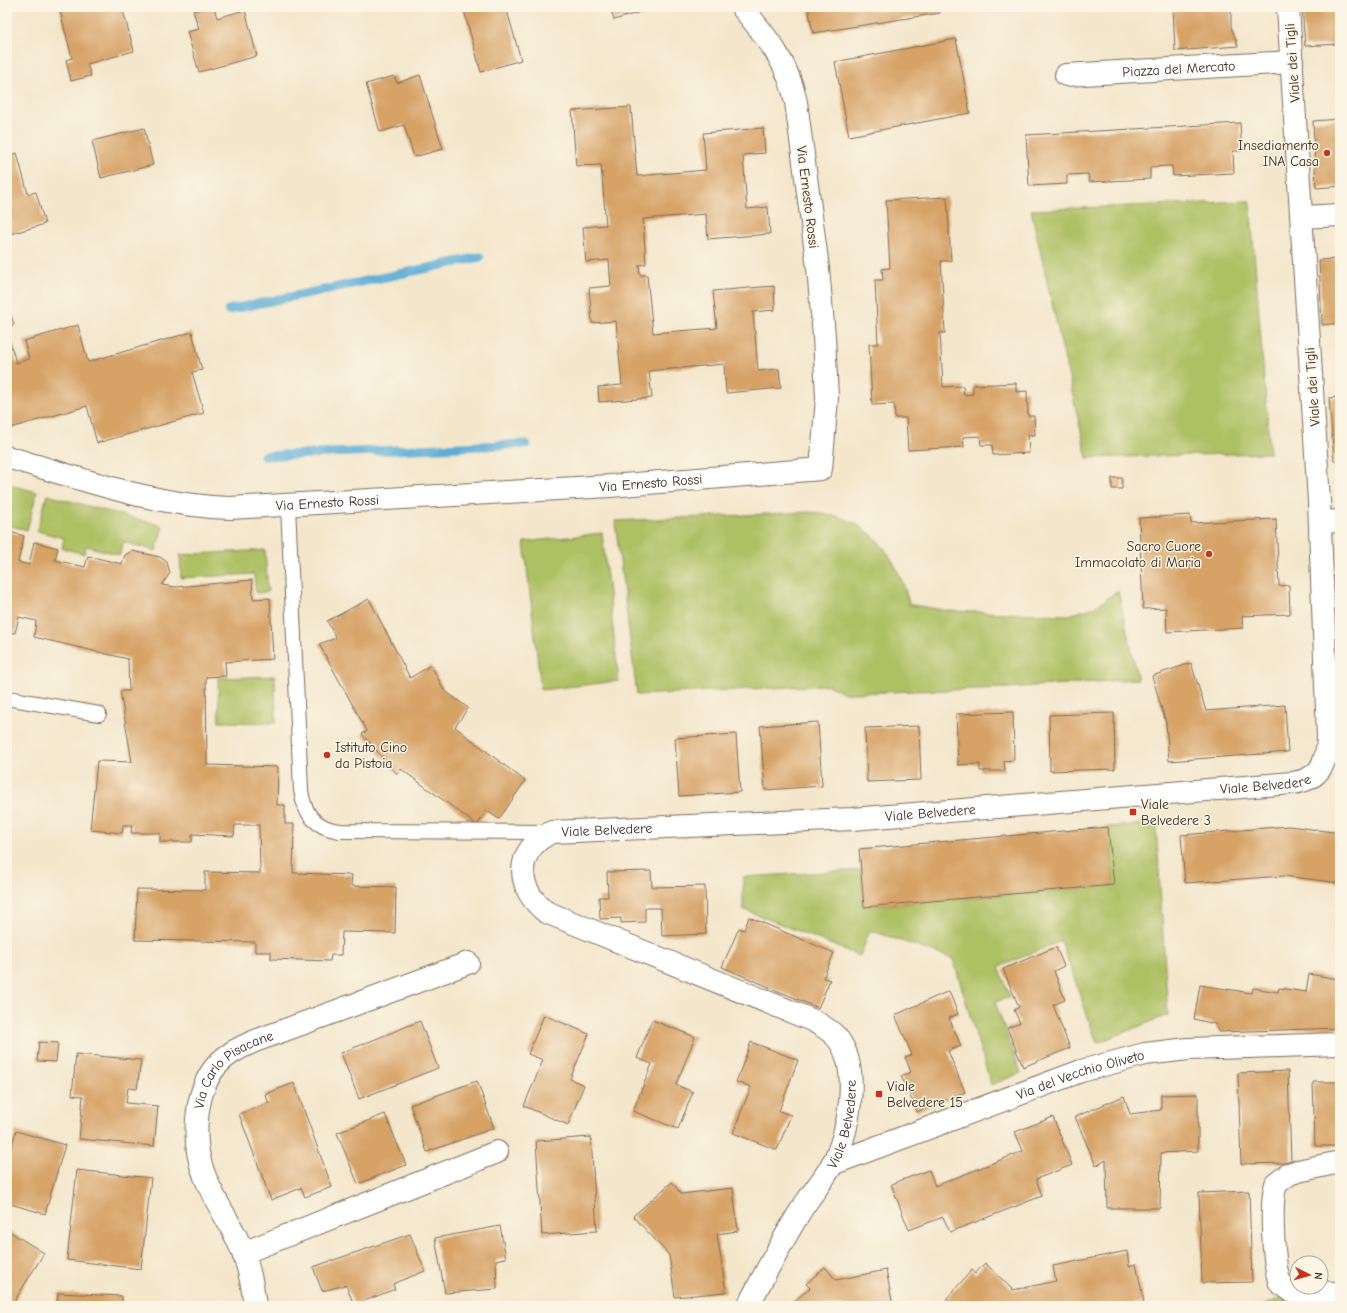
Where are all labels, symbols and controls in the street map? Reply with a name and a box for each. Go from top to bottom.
street label: Viale dei Tigli [1281,23,1304,103]
street label: Piazza del Mercato [1122,57,1236,81]
place label: Insediamento INA Casa [1238,137,1319,170]
street label: Via Ernesto Rossi [793,145,822,249]
marker: Insediamento INA Casa [1322,148,1332,158]
street label: Viale dei Tigli [1301,347,1324,427]
street label: Via Ernesto Rossi [599,471,703,496]
street label: Via Ernesto Rossi [275,491,379,514]
place label: Sacro Cuore Immacolato di Maria [1075,538,1201,571]
marker: Sacro Cuore Immacolato di Maria [1204,549,1214,559]
place label: Istituto Cino da Pistoia [335,739,407,772]
marker: Istituto Cino da Pistoia [322,750,332,760]
street label: Viale Belvedere [1219,771,1314,798]
place label: Viale Belvedere 3 [1141,796,1211,829]
street label: Viale Belvedere [885,801,976,825]
marker: Viale Belvedere 3 [1128,807,1138,817]
street label: Viale Belvedere [561,820,653,841]
street label: Via Carlo Pisacane [190,1027,276,1110]
street label: Via del Vecchio Oliveto [1014,1047,1146,1103]
place label: Viale Belvedere 15 [887,1078,963,1111]
street label: Viale Belvedere [824,1080,860,1172]
marker: Viale Belvedere 15 [874,1089,884,1099]
north arrow [1289,1255,1329,1295]
text: N [1312,1272,1325,1280]

